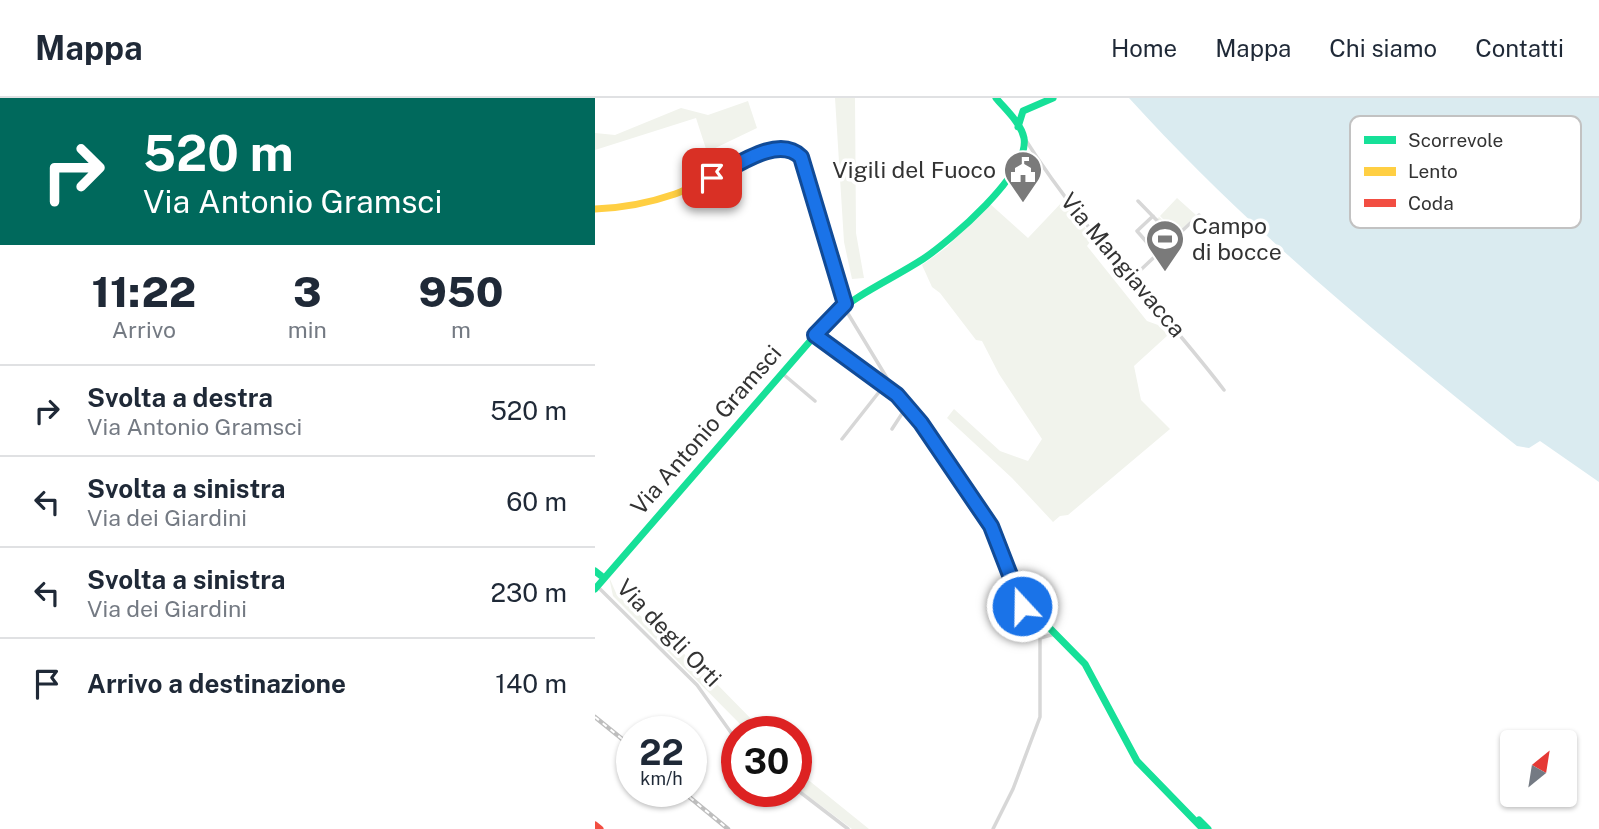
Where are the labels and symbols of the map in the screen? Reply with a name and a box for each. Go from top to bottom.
legend [1350,116,1581,228]
text: Scorrevole [1408,129,1503,151]
pin [682,148,742,208]
public building icon: Vigili del Fuoco [1002,149,1044,204]
place label: Vigili del Fuoco [832,156,996,183]
text: Lento [1408,160,1458,182]
street label: Via Mangiavacca [1055,187,1191,342]
text: Coda [1408,192,1454,214]
place label: Campo di bocce [1192,212,1282,265]
sports icon: Campo di bocce [1144,218,1186,273]
street label: Via Antonio Gramsci [625,340,786,520]
position arrow [985,569,1059,643]
street label: Via degli Orti [612,574,727,692]
speed limit sign: 30 [721,716,812,807]
north arrow [1500,730,1577,807]

